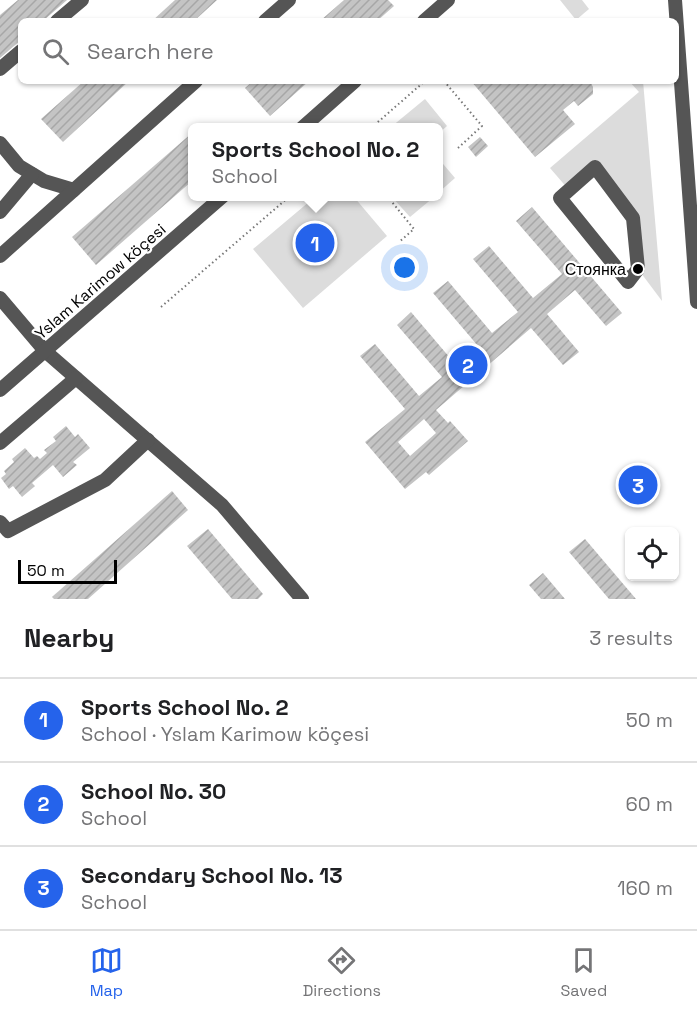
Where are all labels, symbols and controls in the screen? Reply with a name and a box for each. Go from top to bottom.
search box [18,18,679,84]
icon: search [39,35,72,68]
text: Search here [87,37,214,65]
popup [188,123,443,201]
text: Sports School No. 2 [212,135,419,163]
text: School [212,163,278,189]
street label: Yslam Karimow köçesi [31,219,170,344]
pin: 1 [296,220,334,266]
your location [390,253,419,282]
place label: Стоянка [565,259,626,280]
marker: Стоянка [631,262,645,276]
pin: 2 [448,342,488,388]
pin: 3 [618,462,658,508]
map controls [625,527,679,581]
button: locate [625,527,679,581]
scale bar [18,557,117,584]
text: 50 m [27,560,65,581]
text: Nearby [24,621,114,655]
text: 3 results [589,625,673,651]
text: Sports School No. 2 [81,693,288,721]
text: 1 [39,707,48,733]
text: 50 m [626,707,673,733]
text: School · Yslam Karimow köçesi [81,721,369,747]
text: School No. 30 [81,777,226,805]
text: 2 [38,791,49,817]
text: 60 m [626,791,673,817]
text: School [81,805,147,831]
text: Secondary School No. 13 [81,861,343,889]
text: 3 [37,875,50,901]
text: 160 m [617,875,673,901]
text: School [81,889,147,915]
tab: Map [90,944,123,1001]
tab: Directions [303,944,381,1001]
tab: Saved [561,944,607,1001]

